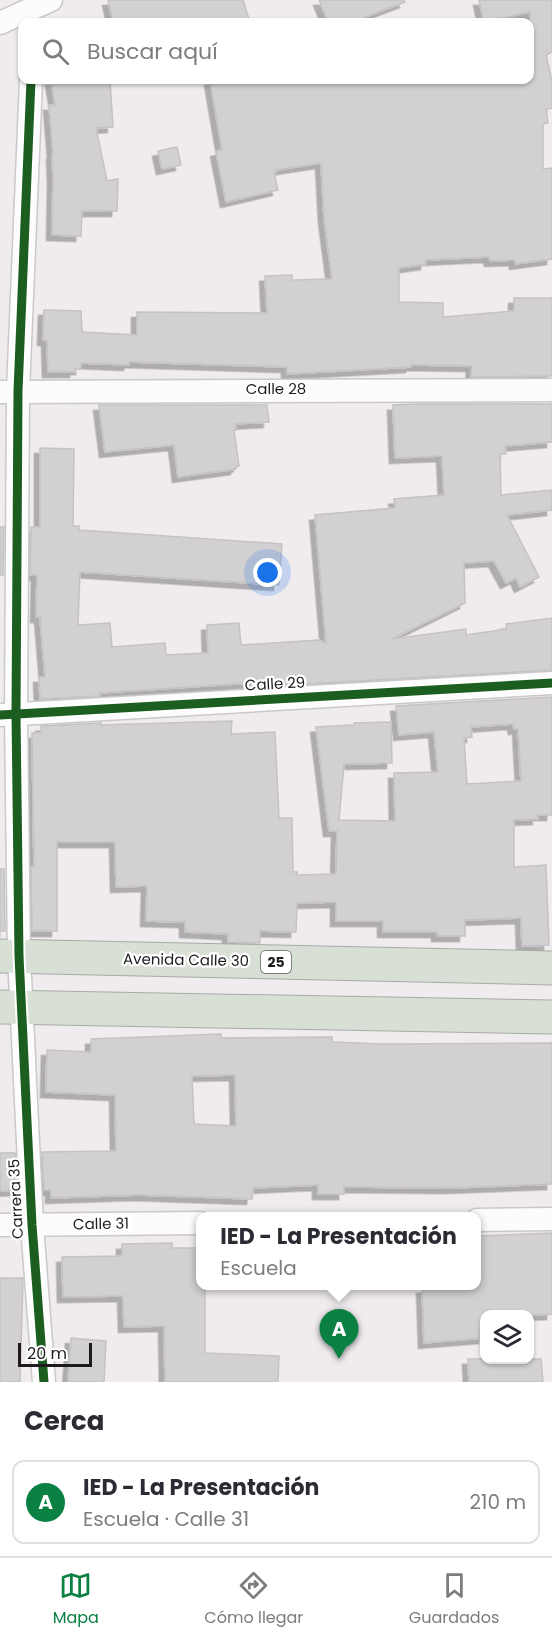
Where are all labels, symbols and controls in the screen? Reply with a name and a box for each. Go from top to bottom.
search box [18,18,534,84]
icon: search [39,35,72,68]
text: Buscar aquí [87,36,218,67]
street label: Calle 28 [246,378,306,399]
your location [253,558,282,587]
street label: Calle 29 [244,671,306,696]
street label: Avenida Calle 30 [123,948,249,971]
road number: 25 [261,951,291,973]
street label: Carrera 35 [3,1158,28,1240]
popup [196,1212,481,1290]
street label: Calle 31 [73,1213,129,1234]
text: IED - La Presentación [220,1221,457,1252]
text: Escuela [220,1254,297,1282]
pin: A [320,1310,358,1359]
map controls [480,1310,534,1364]
button: layers [480,1310,534,1364]
scale bar [18,1340,92,1368]
text: 20 m [27,1342,67,1365]
text: Cerca [24,1403,104,1439]
text: IED - La Presentación [83,1472,319,1503]
text: A [38,1488,53,1516]
text: 210 m [470,1488,526,1516]
text: Escuela · Calle 31 [83,1505,249,1533]
tab: Mapa [53,1569,99,1630]
tab: Cómo llegar [204,1569,303,1630]
tab: Guardados [409,1569,499,1630]

